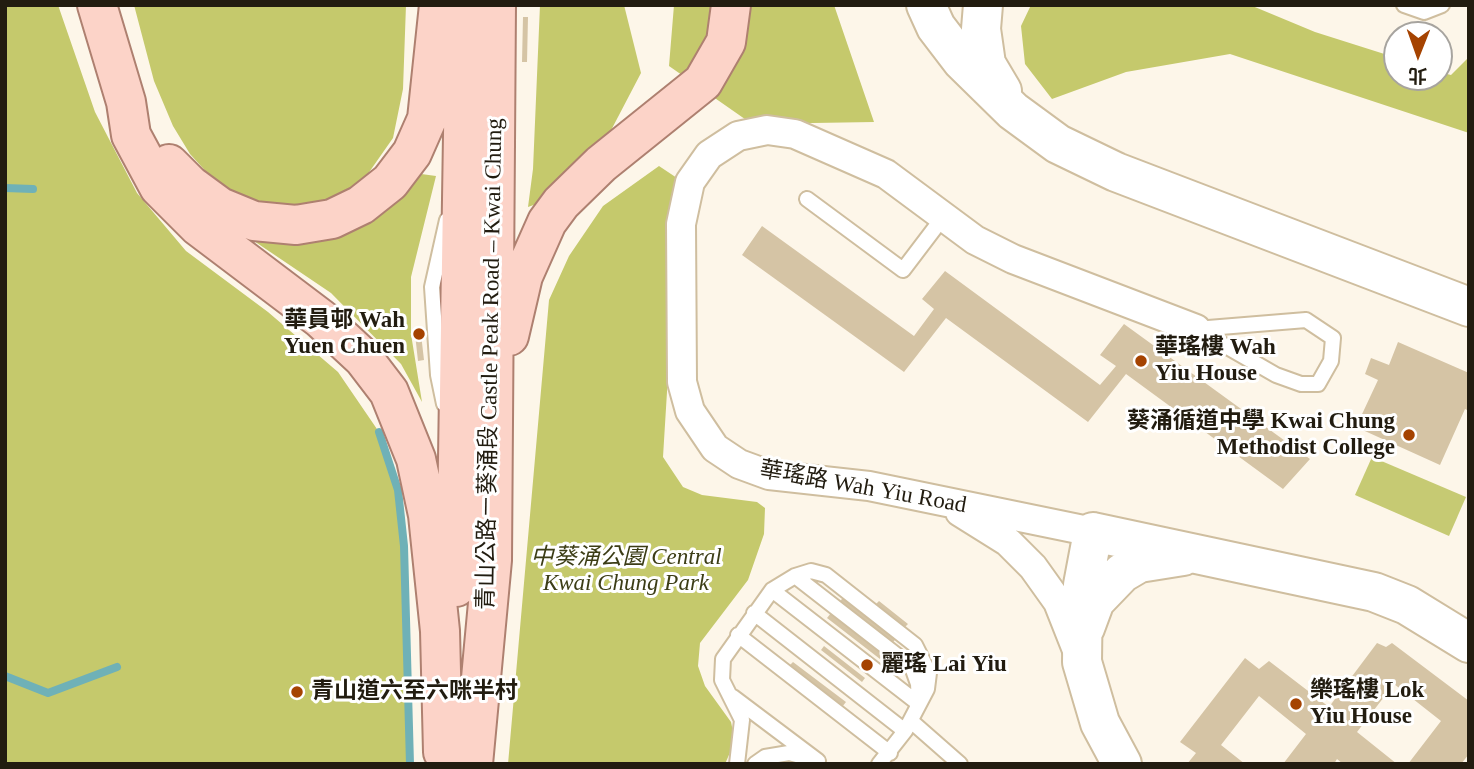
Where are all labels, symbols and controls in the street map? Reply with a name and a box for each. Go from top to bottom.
north arrow [1383,21,1453,91]
text: 北 [1408,65,1427,86]
street label: 青山公路－葵涌段 Castle Peak Road – Kwai Chung [473,118,509,610]
place label: 華員邨 Wah Yuen Chuen [284,307,405,361]
marker: 華員邨 Wah Yuen Chuen [411,326,427,342]
place label: 華瑤樓 Wah Yiu House [1155,334,1276,388]
marker: 華瑤樓 Wah Yiu House [1133,353,1149,369]
place label: 葵涌循道中學 Kwai Chung Methodist College [1127,408,1395,462]
marker: 葵涌循道中學 Kwai Chung Methodist College [1401,427,1417,443]
street label: 華瑤路 Wah Yiu Road [757,456,969,520]
park label: 中葵涌公園 Central Kwai Chung Park [530,544,722,598]
place label: 麗瑤 Lai Yiu [881,651,1007,679]
marker: 麗瑤 Lai Yiu [859,657,875,673]
place label: 樂瑤樓 Lok Yiu House [1310,677,1424,731]
place label: 青山道六至六咪半村 [311,678,518,706]
marker: 青山道六至六咪半村 [289,684,305,700]
marker: 樂瑤樓 Lok Yiu House [1288,696,1304,712]

